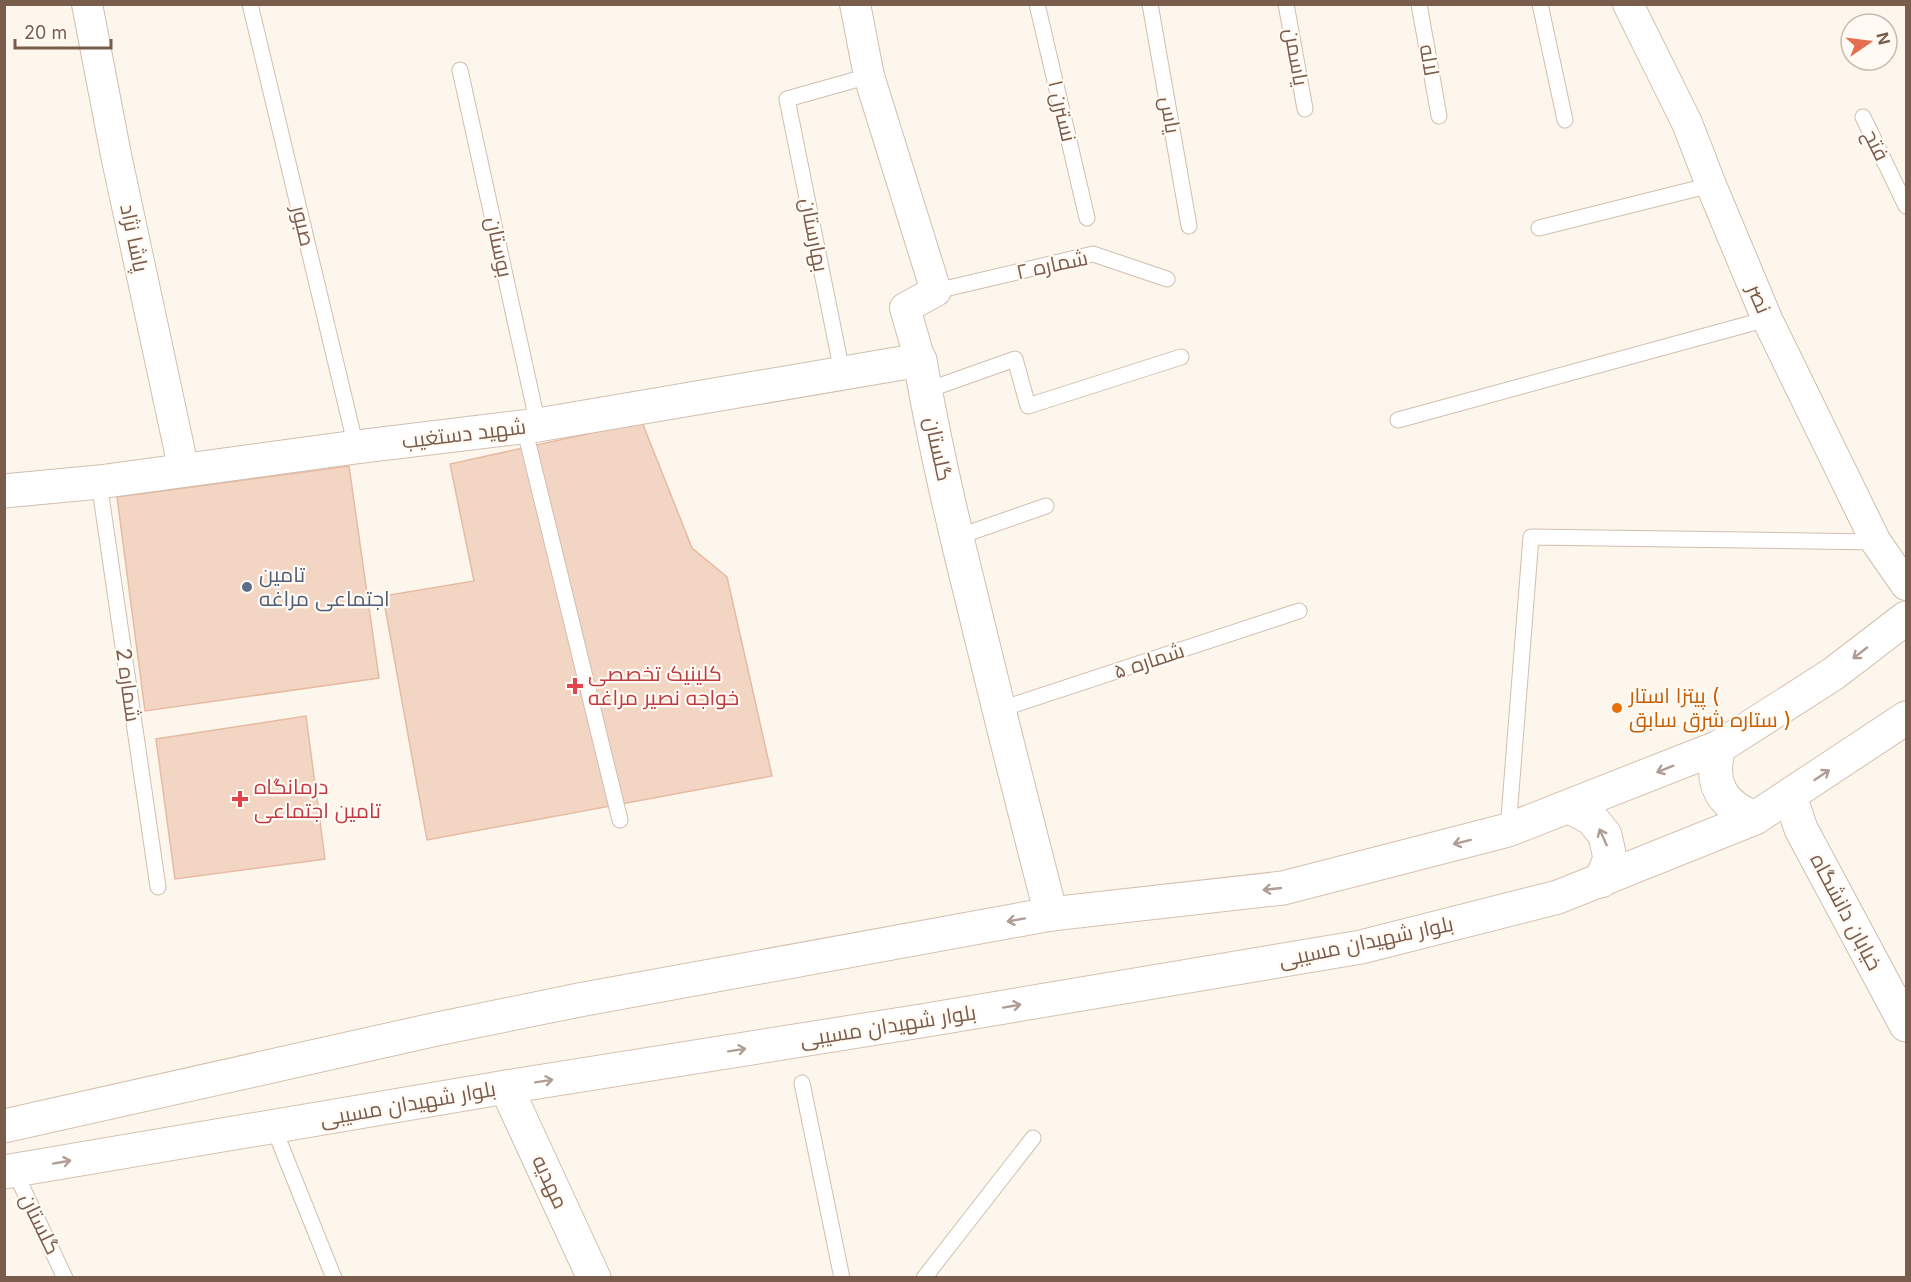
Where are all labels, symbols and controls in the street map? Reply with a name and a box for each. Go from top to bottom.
scale bar [15,12,111,50]
north arrow [1839,12,1899,72]
text: 20 m [24,22,67,43]
street label: یاسمن [1278,26,1314,88]
text: N [1872,30,1895,47]
street label: لاله [1414,42,1445,78]
street label: نسترن ۱ [1042,78,1082,144]
street label: یاس [1154,94,1186,136]
street label: فتح [1856,125,1895,166]
street label: بهارستان [794,196,834,274]
street label: پاشا نژاد [113,202,154,275]
street label: صبور [286,202,320,249]
street label: بوستان [480,214,518,280]
street label: شماره ۲ [1014,245,1090,284]
street label: نصر [1742,280,1777,317]
street label: شهید دستغیب [400,413,528,455]
street label: گلستان [919,414,957,484]
place label: تامین اجتماعی مراغه [259,562,390,612]
marker: تامین اجتماعی مراغه [240,580,254,594]
street label: شماره ۵ [1110,637,1187,684]
street label: شماره 2 [111,646,146,723]
one-way arrow [1852,647,1868,660]
place label: کلینیک تخصصی خواجه نصیر مراغه [588,661,739,710]
marker: کلینیک تخصصی خواجه نصیر مراغه [566,677,584,695]
place label: پیتزا استار ( ستاره شرق سابق ) [1628,683,1791,733]
marker: پیتزا استار ( ستاره شرق سابق ) [1610,701,1624,715]
one-way arrow [1656,764,1674,775]
one-way arrow [1813,769,1830,781]
place label: درمانگاه تامین اجتماعی [254,774,381,824]
marker: درمانگاه تامین اجتماعی [231,790,249,808]
one-way arrow [1597,829,1609,847]
one-way arrow [1452,837,1471,849]
street label: خیابان دانشگاه [1804,849,1888,975]
one-way arrow [1263,884,1283,895]
street label: بلوار شهیدان مسیبی [1276,911,1456,973]
one-way arrow [1007,915,1027,926]
street label: بلوار شهیدان مسیبی [798,999,978,1053]
one-way arrow [1002,1000,1022,1011]
one-way arrow [727,1045,746,1056]
one-way arrow [534,1075,554,1086]
street label: بلوار شهیدان مسیبی [318,1076,498,1132]
street label: مهدیه [526,1151,574,1213]
one-way arrow [52,1156,71,1167]
street label: گلستان [14,1189,66,1259]

